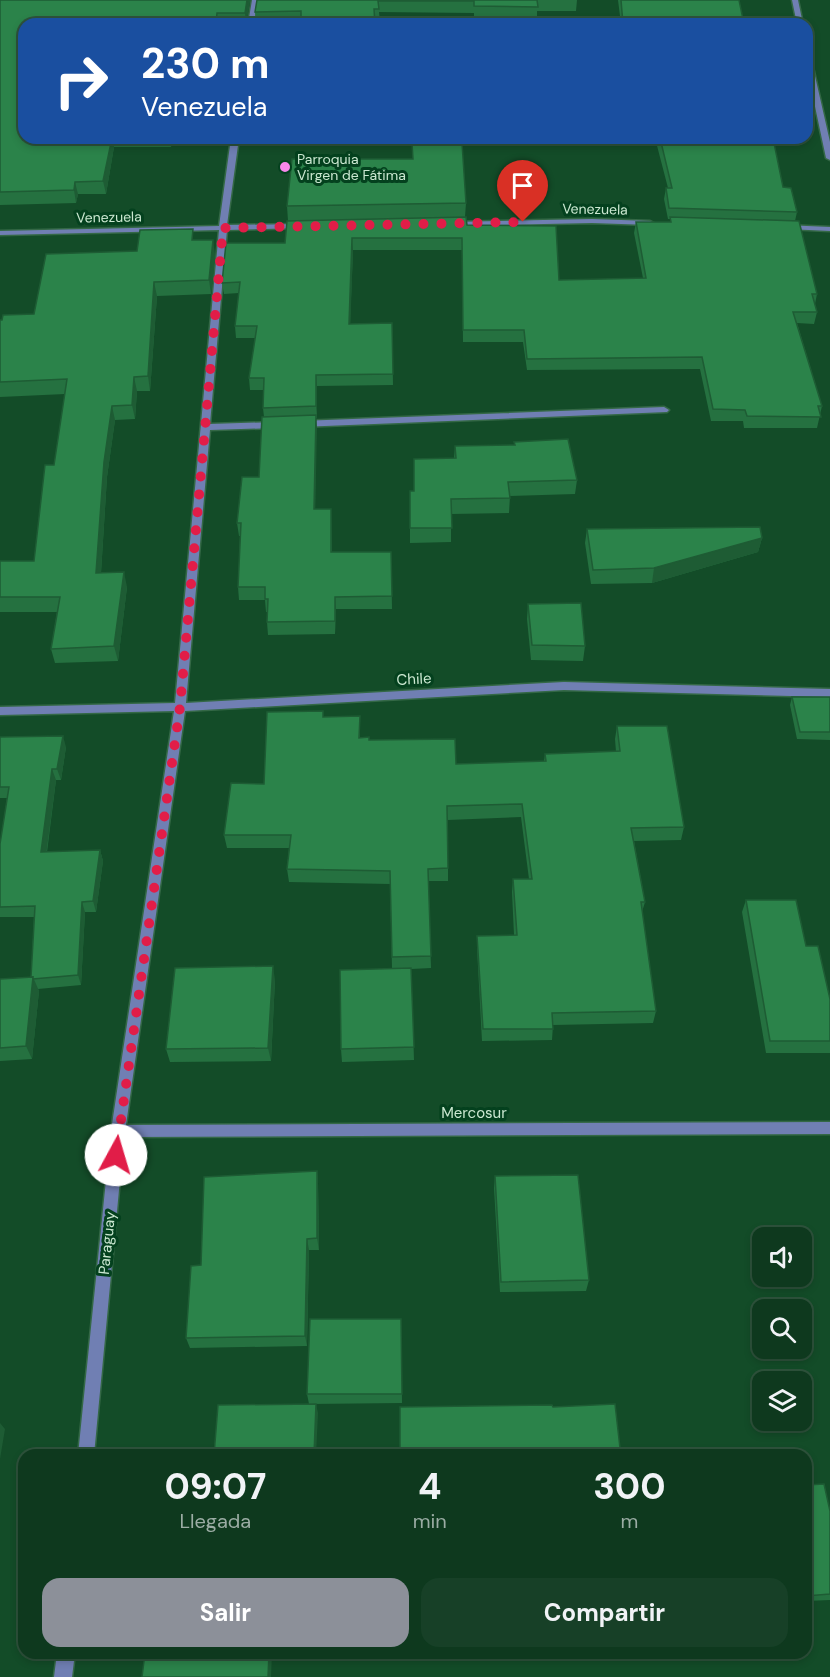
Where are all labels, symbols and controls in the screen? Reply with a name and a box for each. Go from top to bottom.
text: 230 m [141,36,270,91]
icon: right [42,42,120,120]
text: Venezuela [141,89,267,124]
place label: Parroquia Virgen de Fátima [297,150,406,184]
marker: Parroquia Virgen de Fátima [278,160,292,174]
pin [497,160,548,222]
icon: arrive [506,169,539,202]
street label: Venezuela [562,199,628,219]
street label: Venezuela [76,207,142,227]
street label: Chile [396,668,432,690]
street label: Mercosur [441,1103,507,1123]
position arrow [84,1123,148,1187]
street label: Paraguay [94,1210,120,1276]
map controls [752,1227,812,1431]
button: sound [752,1227,812,1287]
button: search [752,1299,812,1359]
button: layers [752,1371,812,1431]
text: 09:07 [164,1463,266,1510]
text: 4 [418,1463,441,1510]
text: 300 [593,1463,666,1510]
text: Llegada [179,1508,251,1534]
text: min [413,1508,447,1534]
text: m [620,1508,638,1534]
button: Salir [42,1578,409,1647]
button: Compartir [421,1578,788,1647]

